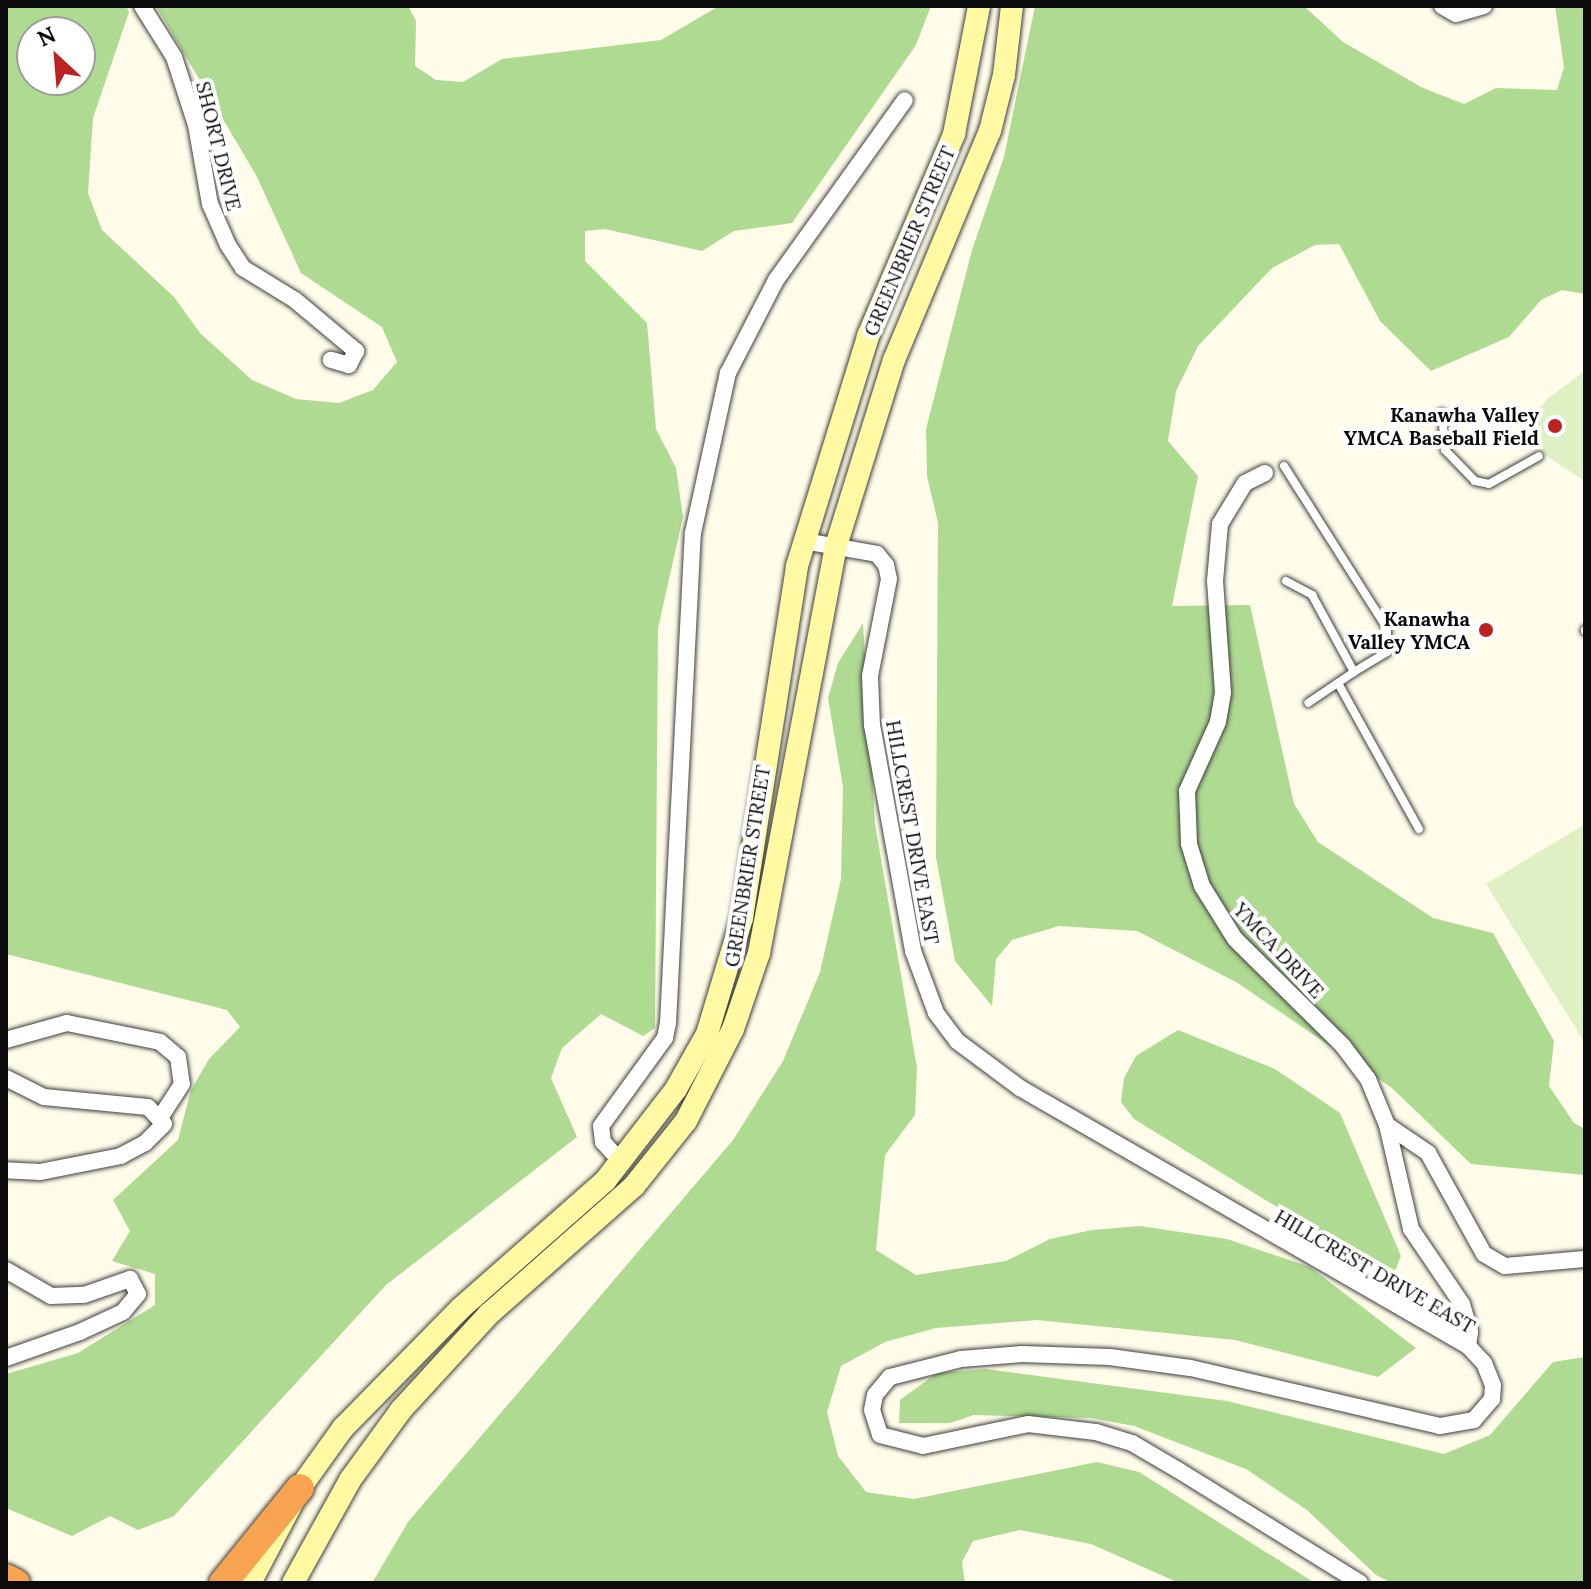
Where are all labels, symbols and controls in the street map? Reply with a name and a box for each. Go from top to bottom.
north arrow [16,16,96,96]
text: N [33,20,60,53]
street label: SHORT DRIVE [191,79,247,213]
street label: GREENBRIER STREET [858,142,960,340]
place label: Kanawha Valley YMCA Baseball Field [1344,402,1539,449]
marker: Kanawha Valley YMCA Baseball Field [1546,417,1564,435]
place label: Kanawha Valley YMCA [1348,606,1470,653]
marker: Kanawha Valley YMCA [1477,621,1495,639]
street label: HILLCREST DRIVE EAST [881,718,945,946]
street label: GREENBRIER STREET [719,763,775,969]
street label: YMCA DRIVE [1229,897,1329,1003]
street label: HILLCREST DRIVE EAST [1271,1204,1479,1338]

